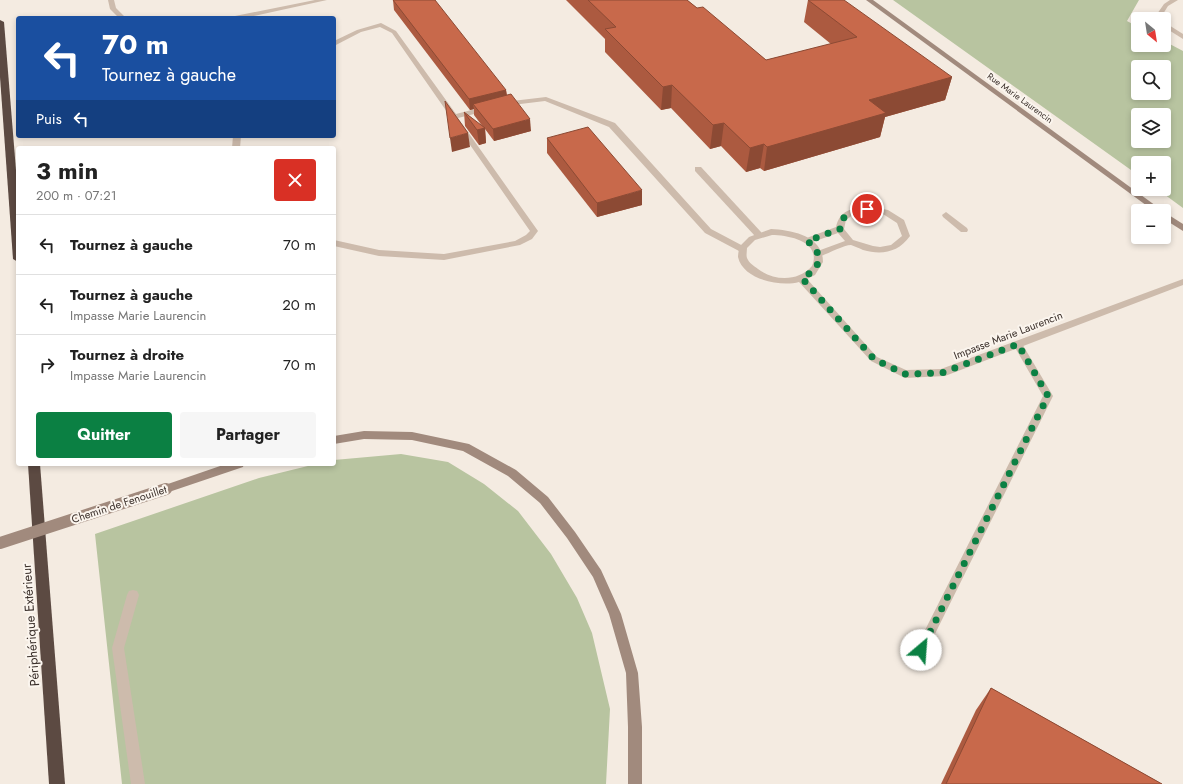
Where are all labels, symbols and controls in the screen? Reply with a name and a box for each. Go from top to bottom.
north arrow [1131,12,1171,52]
map controls [1131,12,1171,244]
text: 70 m [102,24,169,65]
icon: left [36,32,88,84]
button: search [1131,60,1171,100]
text: Tournez à gauche [102,62,236,88]
street label: Rue Marie Laurencin [985,69,1056,126]
text: Puis [36,108,62,130]
icon: left [70,108,92,130]
button: layers [1131,108,1171,148]
text: 3 min [36,153,98,188]
button: + [1131,156,1171,196]
button: close [274,159,316,201]
text: 200 m · 07:21 [36,186,117,205]
pin [850,192,884,226]
icon: arrive [856,198,878,220]
button: − [1131,204,1171,244]
icon: left [36,234,58,256]
text: Tournez à gauche [70,234,193,256]
text: 70 m [283,234,316,256]
text: Tournez à gauche [70,284,193,306]
icon: left [36,294,58,316]
text: 20 m [282,294,316,316]
text: Impasse Marie Laurencin [70,306,206,325]
street label: Impasse Marie Laurencin [951,307,1065,363]
text: Tournez à droite [70,344,184,366]
icon: right [36,354,58,376]
text: 70 m [283,354,316,376]
text: Impasse Marie Laurencin [70,366,206,385]
button: Quitter [36,412,172,458]
button: Partager [180,412,316,458]
street label: Chemin de Fenouillet [69,481,169,527]
street label: Périphérique Extérieur [17,562,44,687]
position arrow [900,629,942,671]

